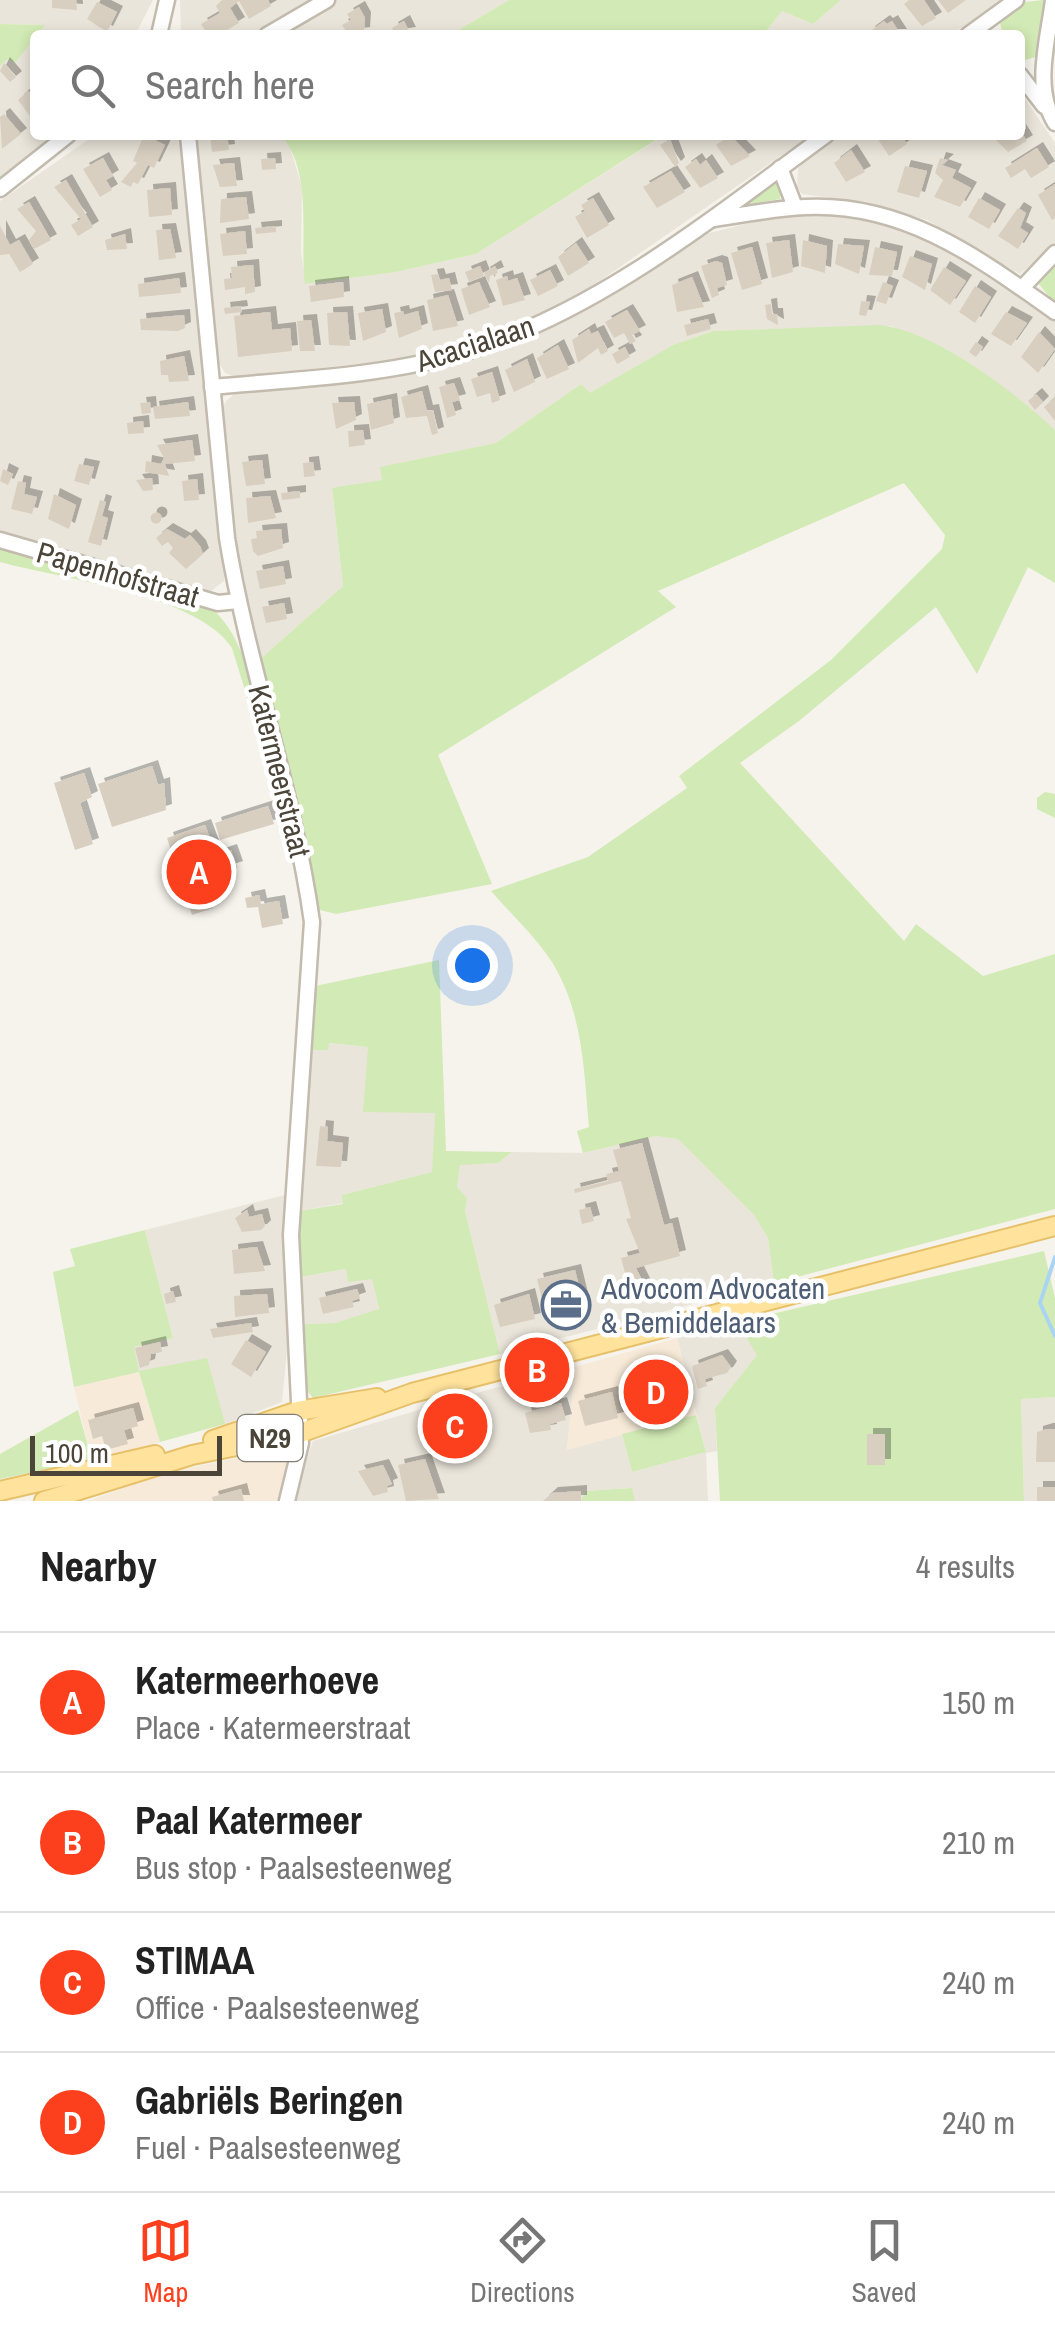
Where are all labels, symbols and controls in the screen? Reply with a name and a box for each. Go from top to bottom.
search box [30,30,1025,140]
icon: search [65,58,120,113]
text: Search here [145,60,315,111]
street label: Acacialaan [410,305,539,381]
street label: Papenhofstraat [32,532,204,616]
street label: Katermeerstraat [239,681,321,862]
pin: A [166,834,232,910]
your location [447,940,498,991]
place label: Advocom Advocaten & Bemiddelaars [600,1268,825,1342]
office icon: Advocom Advocaten & Bemiddelaars [540,1279,592,1331]
pin: B [504,1332,570,1408]
pin: D [624,1354,688,1430]
pin: C [422,1388,488,1464]
road number: N29 [238,1415,302,1461]
scale bar [30,1431,222,1476]
text: 100 m [45,1434,109,1472]
text: Nearby [40,1538,157,1594]
text: 4 results [916,1545,1015,1588]
text: Katermeerhoeve [135,1655,379,1706]
text: A [63,1681,82,1724]
text: 150 m [942,1681,1015,1724]
text: Place · Katermeerstraat [135,1706,411,1749]
text: Paal Katermeer [135,1795,362,1846]
text: B [63,1821,82,1864]
text: 210 m [942,1821,1015,1864]
text: Bus stop · Paalsesteenweg [135,1846,452,1889]
text: STIMAA [135,1935,254,1986]
text: C [63,1961,82,2004]
text: 240 m [942,1961,1015,2004]
text: Office · Paalsesteenweg [135,1986,419,2029]
text: Gabriëls Beringen [135,2075,403,2126]
text: D [63,2101,82,2144]
text: 240 m [942,2101,1015,2144]
text: Fuel · Paalsesteenweg [135,2126,400,2169]
tab: Map [138,2213,193,2311]
tab: Directions [470,2213,575,2311]
tab: Saved [852,2213,917,2311]

